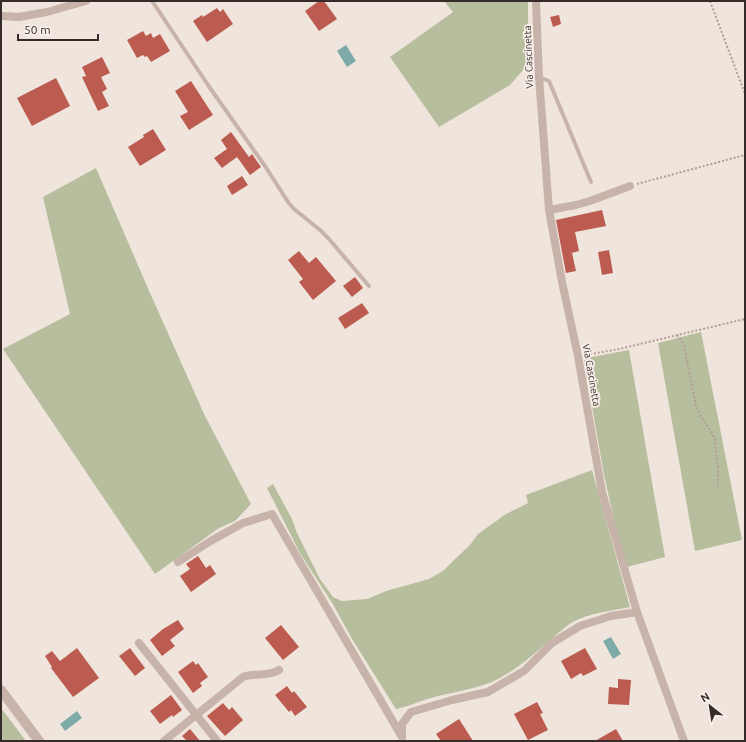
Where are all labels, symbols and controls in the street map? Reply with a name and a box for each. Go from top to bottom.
scale bar [18,16,98,42]
text: 50 m [24,23,51,36]
street label: Via Cascinetta [522,25,535,89]
street label: Via Cascinetta [581,343,602,407]
north arrow [690,686,730,726]
text: N [698,690,712,705]

